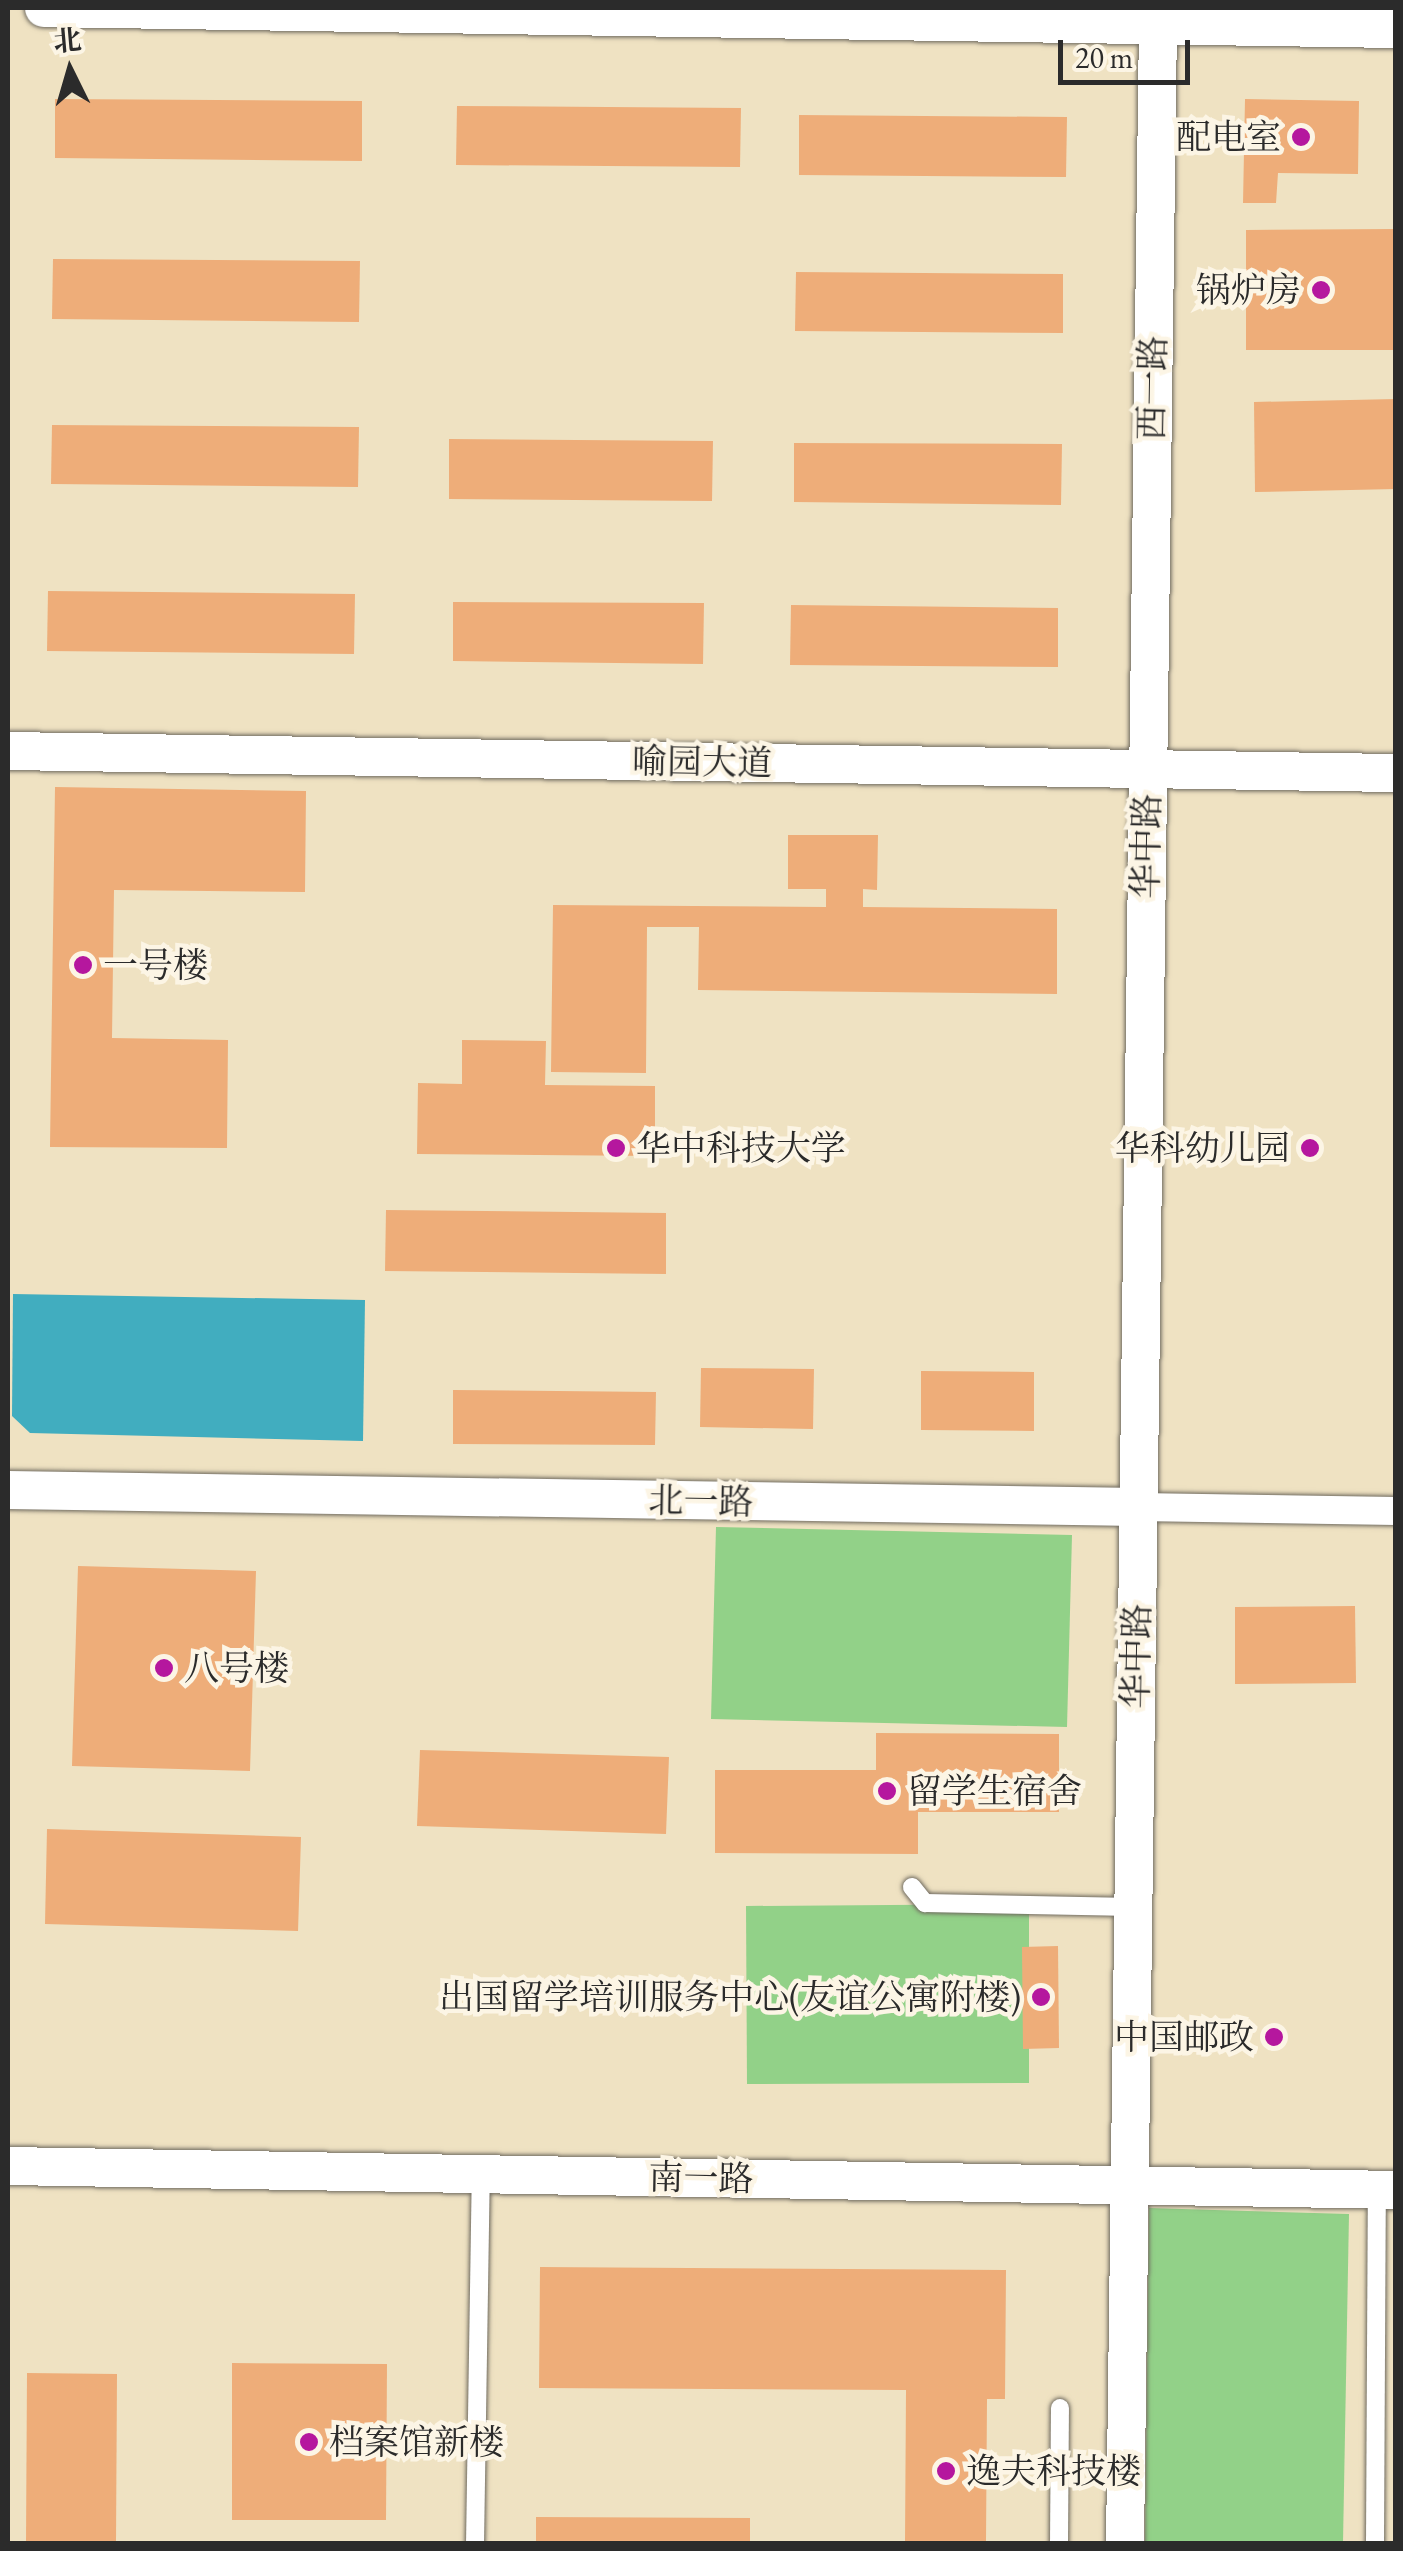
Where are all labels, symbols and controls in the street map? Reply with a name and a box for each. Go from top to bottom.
north arrow [20,20,120,120]
scale bar [1063,20,1196,82]
text: 北 [52,21,83,59]
text: 20 m [1075,38,1133,77]
place label: 配电室 [1176,116,1281,158]
marker: 配电室 [1290,126,1312,148]
place label: 锅炉房 [1196,269,1301,311]
marker: 锅炉房 [1310,279,1332,301]
street label: 西一路 [1130,335,1174,441]
street label: 喻园大道 [632,740,772,784]
street label: 华中路 [1124,793,1168,899]
place label: 一号楼 [103,944,208,986]
marker: 一号楼 [72,954,94,976]
place label: 华中科技大学 [636,1127,846,1169]
place label: 华科幼儿园 [1115,1127,1290,1169]
marker: 华中科技大学 [605,1137,627,1159]
marker: 华科幼儿园 [1299,1137,1321,1159]
street label: 北一路 [648,1479,754,1523]
street label: 华中路 [1114,1603,1158,1709]
place label: 八号楼 [184,1647,289,1689]
marker: 八号楼 [153,1657,175,1679]
place label: 留学生宿舍 [907,1770,1082,1812]
marker: 留学生宿舍 [876,1780,898,1802]
place label: 出国留学培训服务中心(友谊公寓附楼) [439,1976,1021,2018]
marker: 出国留学培训服务中心(友谊公寓附楼) [1030,1986,1052,2008]
place label: 中国邮政 [1114,2016,1254,2058]
marker: 中国邮政 [1263,2026,1285,2048]
street label: 南一路 [648,2156,754,2200]
place label: 档案馆新楼 [329,2421,504,2463]
marker: 档案馆新楼 [298,2431,320,2453]
place label: 逸夫科技楼 [966,2450,1141,2492]
marker: 逸夫科技楼 [935,2460,957,2482]

